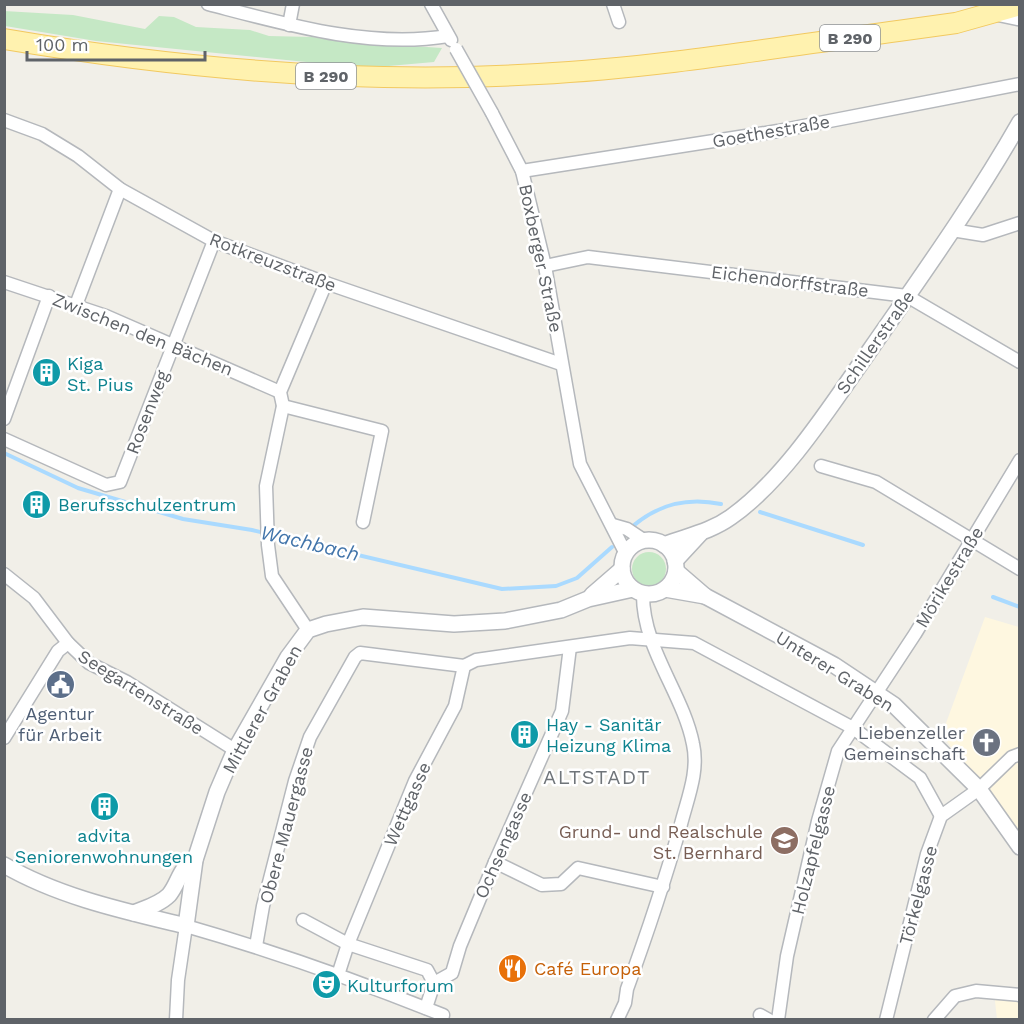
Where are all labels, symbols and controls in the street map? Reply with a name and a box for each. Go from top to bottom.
scale bar [27,24,206,62]
road number: B 290 [820,25,880,51]
text: 100 m [36,34,89,55]
road number: B 290 [296,63,356,89]
street label: Goethestraße [711,110,831,152]
street label: Boxberger Straße [515,182,567,334]
street label: Rotkreuzstraße [207,228,339,296]
street label: Eichendorffstraße [710,261,870,301]
street label: Schillerstraße [831,286,919,398]
street label: Zwischen den Bächen [50,288,236,380]
place label: Kiga St. Pius [67,353,133,395]
building icon: Kiga St. Pius [30,357,62,389]
street label: Rosenweg [121,367,173,457]
building icon: Berufsschulzentrum [21,488,53,520]
place label: Berufsschulzentrum [58,494,237,515]
water label: Wachbach [258,520,362,566]
street label: Mörikestraße [911,523,987,631]
street label: Unterer Graben [772,626,898,716]
street label: Mittlerer Graben [218,641,306,777]
street label: Seegartenstraße [74,645,208,739]
public building icon: Agentur für Arbeit [44,668,76,700]
place label: Agentur für Arbeit [18,703,102,745]
place label: Hay - Sanitär Heizung Klima [546,714,671,756]
building icon: Hay - Sanitär Heizung Klima [509,718,541,750]
place label: Liebenzeller Gemeinschaft [844,722,965,764]
church icon: Liebenzeller Gemeinschaft [970,726,1002,758]
street label: Obere Mauergasse [255,744,317,906]
street label: Wettgasse [379,759,435,849]
district label: ALTSTADT [543,765,651,789]
street label: Holzapfelgasse [787,783,839,917]
street label: Ochsengasse [470,788,536,902]
building icon: advita Seniorenwohnungen [88,790,120,822]
place label: Grund- und Realschule St. Bernhard [559,821,763,863]
place label: advita Seniorenwohnungen [15,825,193,867]
school or university icon: Grund- und Realschule St. Bernhard [768,825,800,857]
street label: Törkelgasse [895,843,941,947]
restaurant icon: Café Europa [497,952,529,984]
place label: Café Europa [534,958,641,979]
theatre icon: Kulturforum [310,969,342,1001]
place label: Kulturforum [347,975,454,996]

